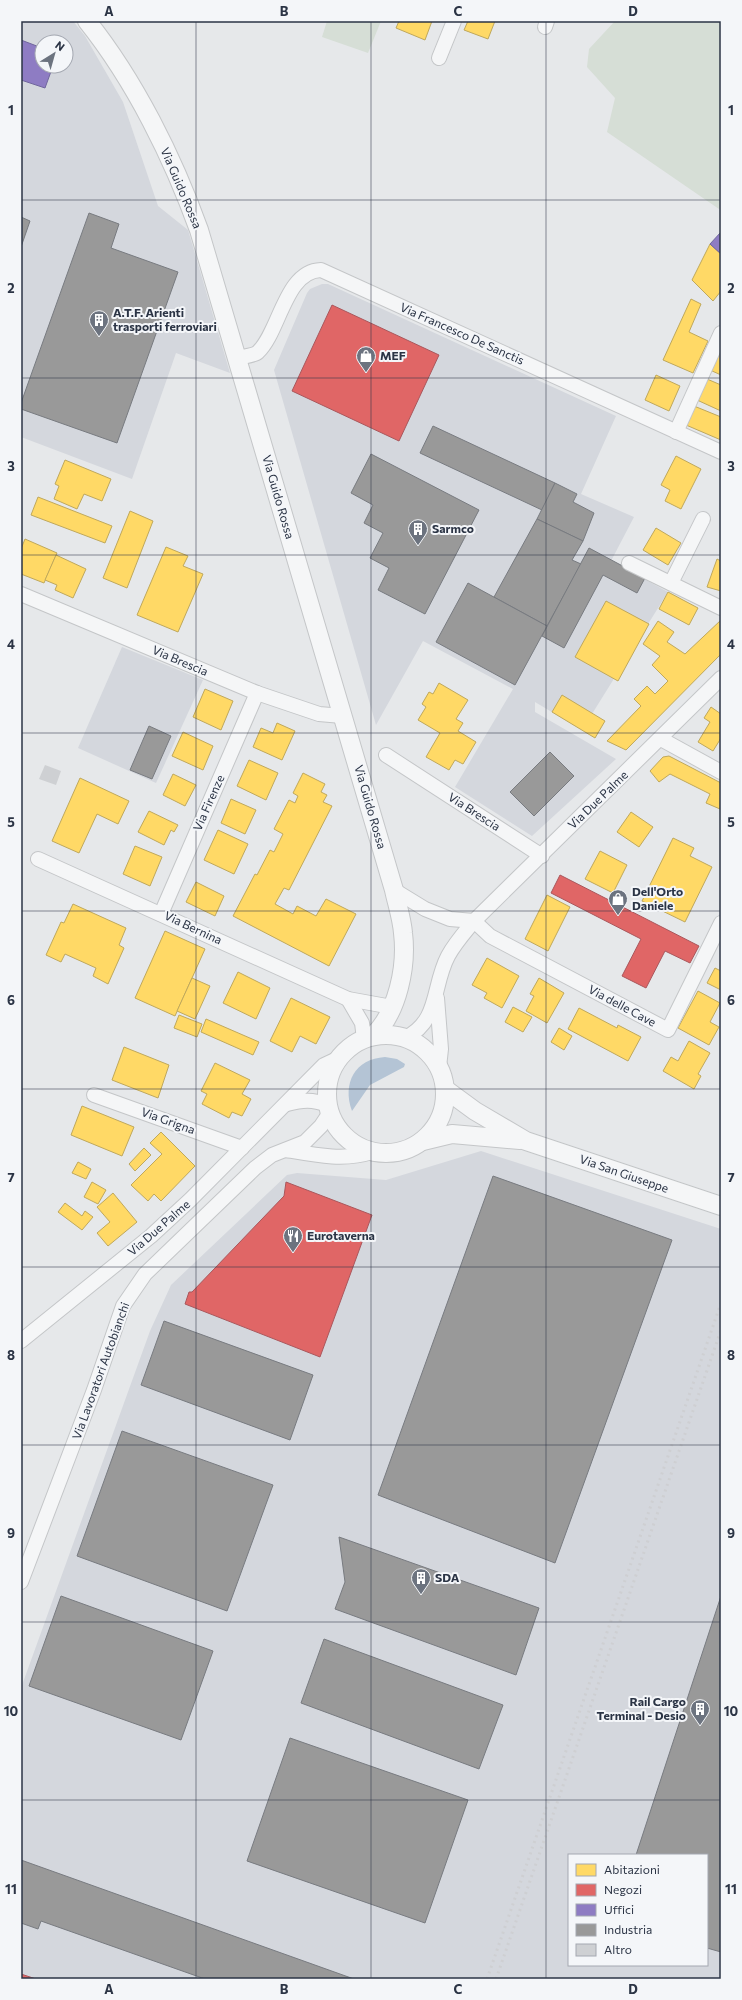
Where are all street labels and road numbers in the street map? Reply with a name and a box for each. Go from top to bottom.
street label: Via Guido Rossa [159,145,205,230]
street label: Via Francesco De Sanctis [398,299,527,367]
street label: Via Guido Rossa [260,453,298,540]
street label: Via Brescia [150,642,210,678]
street label: Via Guido Rossa [352,763,390,850]
street label: Via Due Palme [564,767,630,831]
street label: Via Firenze [190,772,227,833]
street label: Via Brescia [446,789,503,833]
street label: Via Bernina [162,908,224,947]
street label: Via delle Cave [586,981,659,1029]
street label: Via Grigna [140,1104,197,1136]
street label: Via San Giuseppe [578,1151,671,1195]
street label: Via Due Palme [124,1196,192,1258]
street label: Via Lavoratori Autobianchi [69,1300,131,1441]

